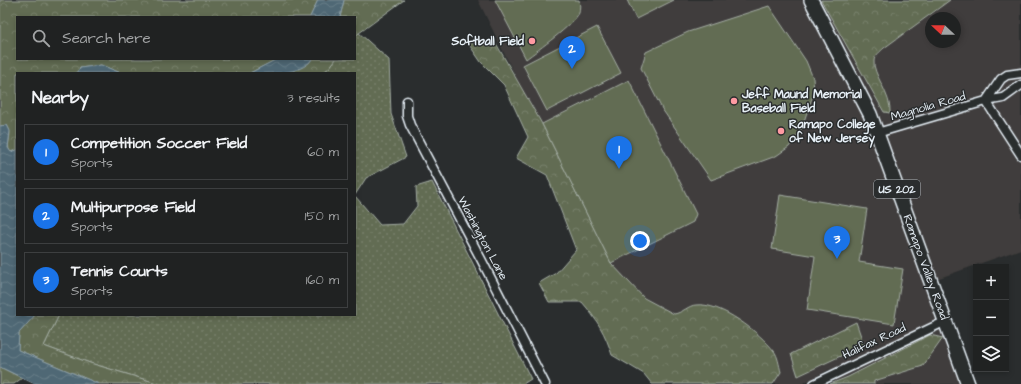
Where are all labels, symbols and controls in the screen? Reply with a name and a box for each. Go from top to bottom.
north arrow [925,12,961,48]
search box [16,16,356,60]
icon: search [30,27,52,49]
text: Search here [62,28,151,49]
place label: Softball Field [450,33,525,50]
marker: Softball Field [527,36,537,46]
pin: 2 [559,36,585,69]
text: Nearby [32,86,89,110]
place label: Jeff Maund Memorial Baseball Field [741,86,862,117]
street label: Magnolia Road [889,88,968,126]
text: 3 results [287,89,340,107]
marker: Jeff Maund Memorial Baseball Field [729,96,739,106]
place label: Ramapo College of New Jersey [789,116,876,148]
marker: Ramapo College of New Jersey [776,126,786,136]
text: Competition Soccer Field [71,133,247,154]
pin: 1 [606,136,632,169]
text: 1 [45,143,47,161]
text: 60 m [307,143,339,161]
text: Sports [71,154,113,172]
road number: US 202 [874,180,920,198]
street label: Washington Lane [452,193,512,284]
text: Multipurpose Field [71,197,195,218]
text: 2 [42,207,50,225]
text: 150 m [305,207,339,225]
street label: Ramapo Valley Road [898,212,953,323]
text: Sports [71,218,113,236]
pin: 3 [824,226,850,259]
your location [630,231,650,251]
text: Tennis Courts [71,261,168,282]
map controls [973,264,1009,372]
button: + [973,264,1009,300]
text: 3 [43,271,49,289]
text: 160 m [306,271,339,289]
text: Sports [71,282,113,300]
button: − [973,300,1009,336]
street label: Halifax Road [840,319,909,364]
button: layers [973,336,1009,372]

